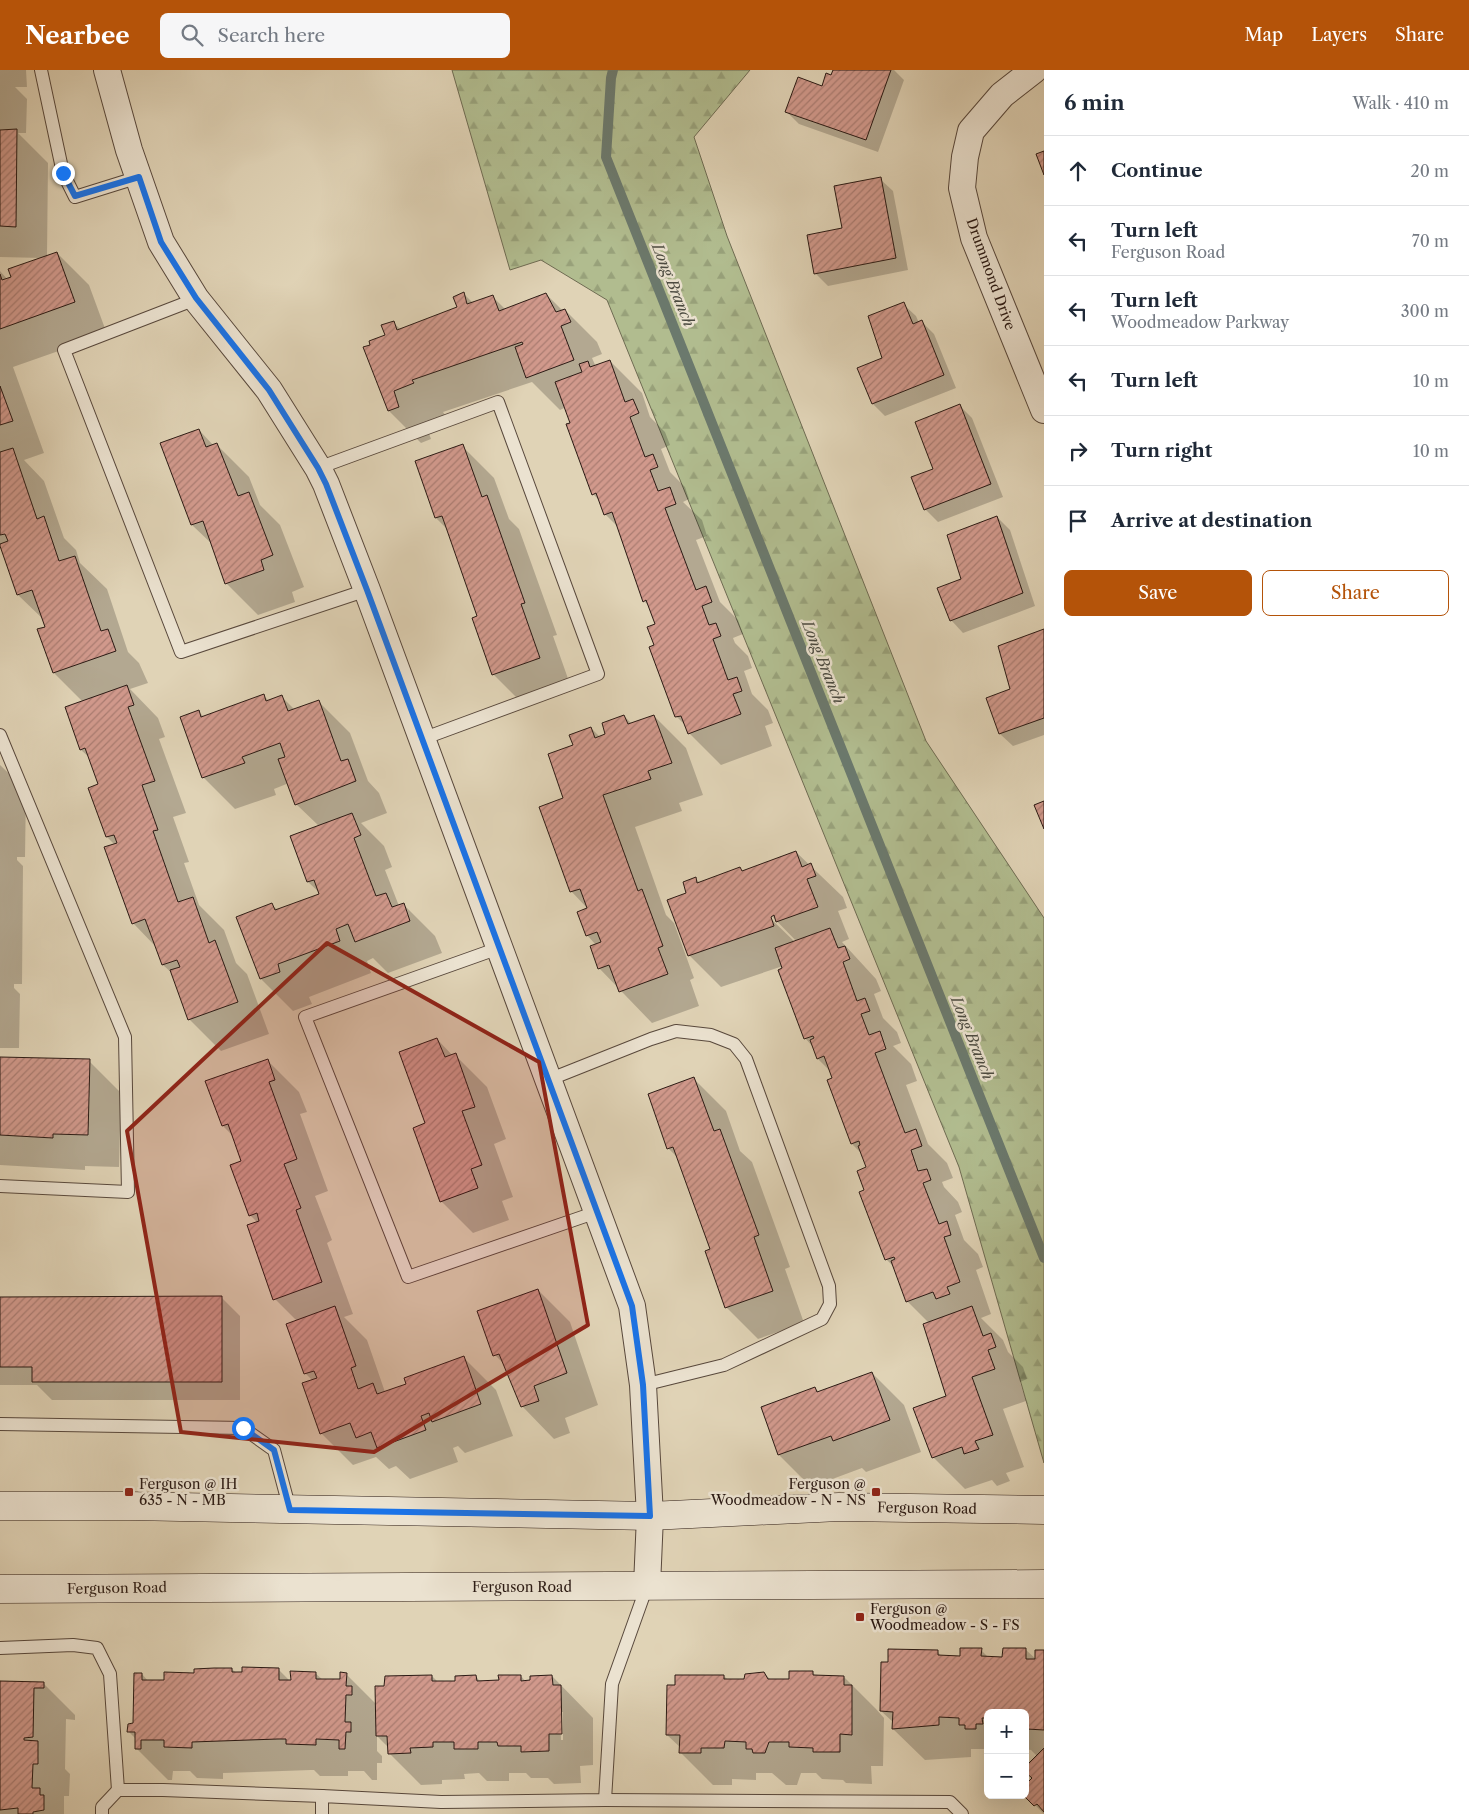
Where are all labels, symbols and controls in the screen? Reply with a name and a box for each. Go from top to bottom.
search box [160,13,510,58]
text: Nearbee [25,21,130,50]
icon: search [178,21,206,49]
text: Search here [218,24,325,47]
text: Map [1245,24,1283,46]
text: Layers [1311,24,1367,46]
text: Share [1395,24,1444,46]
text: 6 min [1064,90,1125,115]
text: Walk · 410 m [1352,93,1449,113]
icon: ahead [1064,157,1092,185]
text: Continue [1111,159,1203,182]
text: 20 m [1410,161,1449,181]
route end [52,162,75,185]
street label: Drummond Drive [962,216,1020,333]
text: Turn left [1111,219,1198,242]
icon: left [1064,227,1092,255]
text: 70 m [1412,231,1449,251]
water label: Long Branch [648,239,699,329]
text: Ferguson Road [1111,242,1225,262]
text: Turn left [1111,289,1198,312]
icon: left [1064,297,1092,325]
text: 300 m [1401,301,1449,321]
text: Woodmeadow Parkway [1111,312,1289,332]
icon: left [1064,367,1092,395]
text: Turn left [1111,369,1198,392]
text: 10 m [1413,371,1449,391]
icon: right [1064,437,1092,465]
text: Turn right [1111,439,1212,462]
text: 10 m [1413,441,1449,461]
icon: arrive [1064,507,1092,535]
text: Arrive at destination [1111,509,1312,532]
button: Save [1064,570,1252,616]
button: Share [1262,570,1449,616]
water label: Long Branch [798,616,849,706]
water label: Long Branch [947,992,998,1082]
route start [232,1417,255,1440]
place label: Ferguson @ IH 635 - N - MB [139,1475,238,1509]
place label: Ferguson @ Woodmeadow - N - NS [710,1475,866,1509]
marker: Ferguson @ IH 635 - N - MB [123,1486,135,1498]
marker: Ferguson @ Woodmeadow - N - NS [870,1486,882,1498]
street label: Ferguson Road [877,1498,978,1518]
street label: Ferguson Road [67,1578,168,1598]
street label: Ferguson Road [472,1578,572,1596]
place label: Ferguson @ Woodmeadow - S - FS [869,1600,1020,1634]
marker: Ferguson @ Woodmeadow - S - FS [854,1611,866,1623]
map controls [984,1709,1029,1799]
button: + [984,1709,1029,1754]
button: − [984,1754,1029,1799]

